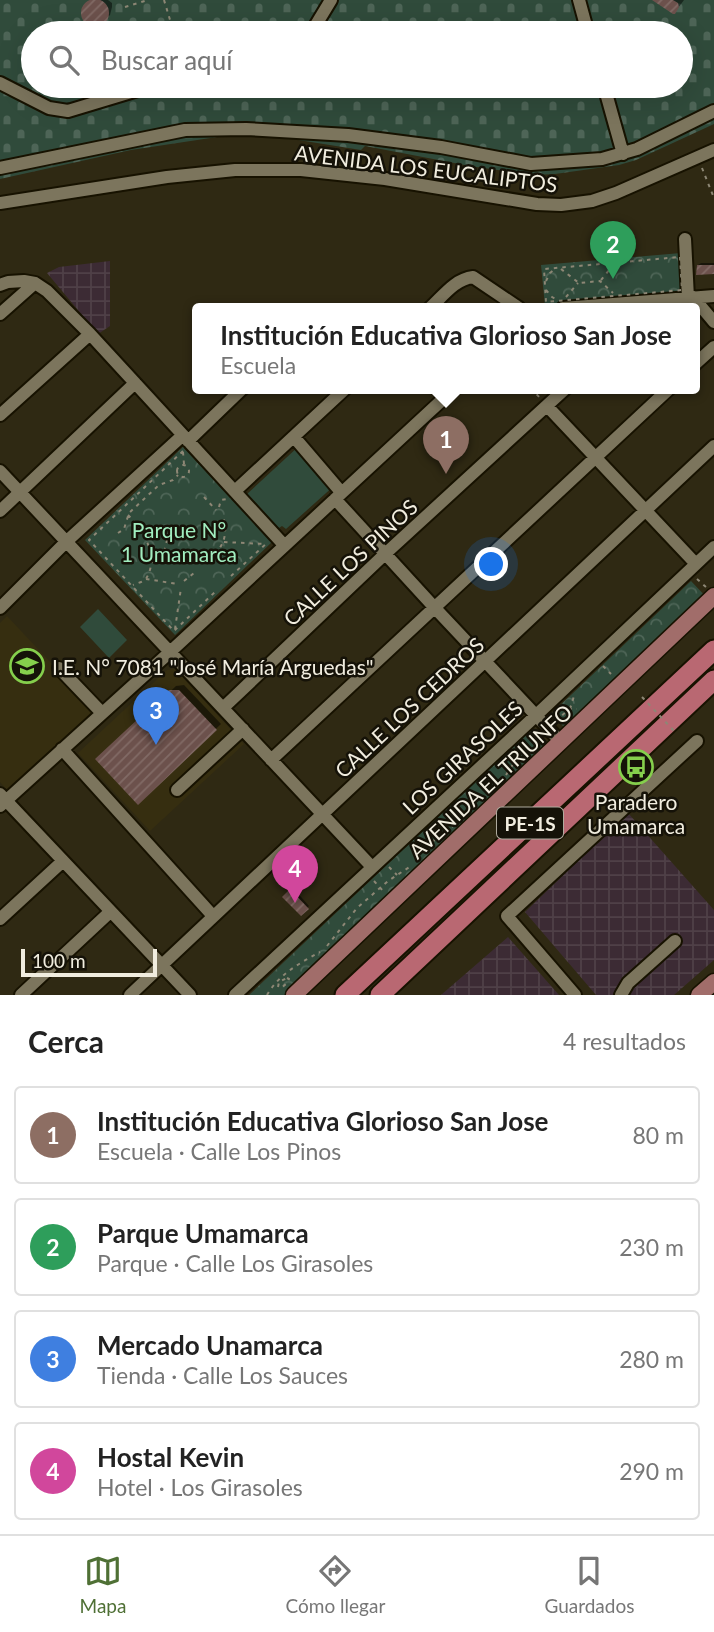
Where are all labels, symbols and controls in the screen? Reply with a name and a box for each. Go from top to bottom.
search box [21,21,693,98]
icon: search [45,41,83,79]
text: Buscar aquí [101,44,232,76]
street label: AVENIDA LOS EUCALIPTOS [293,139,559,197]
pin: 2 [590,221,636,279]
popup [192,303,700,394]
text: Institución Educativa Glorioso San Jose [220,319,672,351]
text: Escuela [220,351,296,379]
pin: 1 [423,416,469,474]
street label: CALLE LOS PINOS [278,494,422,630]
park label: Parque N° 1 Umamarca [121,517,237,566]
your location [474,547,508,581]
street label: CALLE LOS CEDROS [329,632,489,782]
school or university icon: I.E. N° 7081 "José María Arguedas" [8,647,46,685]
place label: I.E. N° 7081 "José María Arguedas" [52,654,374,679]
pin: 3 [133,687,179,745]
street label: LOS GIRASOLES [397,695,527,819]
street label: AVENIDA EL TRIUNFO [403,699,577,863]
bus stop icon: Paradero Umamarca [617,748,655,786]
place label: Paradero Umamarca [587,789,685,838]
road number: PE-1S [497,808,563,838]
pin: 4 [272,845,318,903]
scale bar [21,946,158,978]
text: 100 m [32,949,86,972]
text: Cerca [28,1023,104,1059]
text: 4 resultados [563,1027,686,1055]
text: Institución Educativa Glorioso San Jose [97,1105,548,1137]
text: 1 [46,1121,60,1149]
text: 80 m [633,1121,684,1149]
text: Escuela · Calle Los Pinos [97,1137,341,1165]
text: Parque Umamarca [97,1217,309,1249]
text: 2 [46,1233,60,1261]
text: 230 m [619,1233,684,1261]
text: Parque · Calle Los Girasoles [97,1249,373,1277]
text: Mercado Unamarca [97,1329,323,1361]
text: 3 [46,1345,60,1373]
text: 280 m [619,1345,684,1373]
text: Tienda · Calle Los Sauces [97,1361,348,1389]
text: Hostal Kevin [97,1441,244,1473]
text: 4 [46,1457,60,1485]
text: 290 m [619,1457,684,1485]
text: Hotel · Los Girasoles [97,1473,303,1501]
tab: Mapa [80,1552,126,1617]
tab: Cómo llegar [286,1552,385,1617]
tab: Guardados [544,1552,634,1617]

